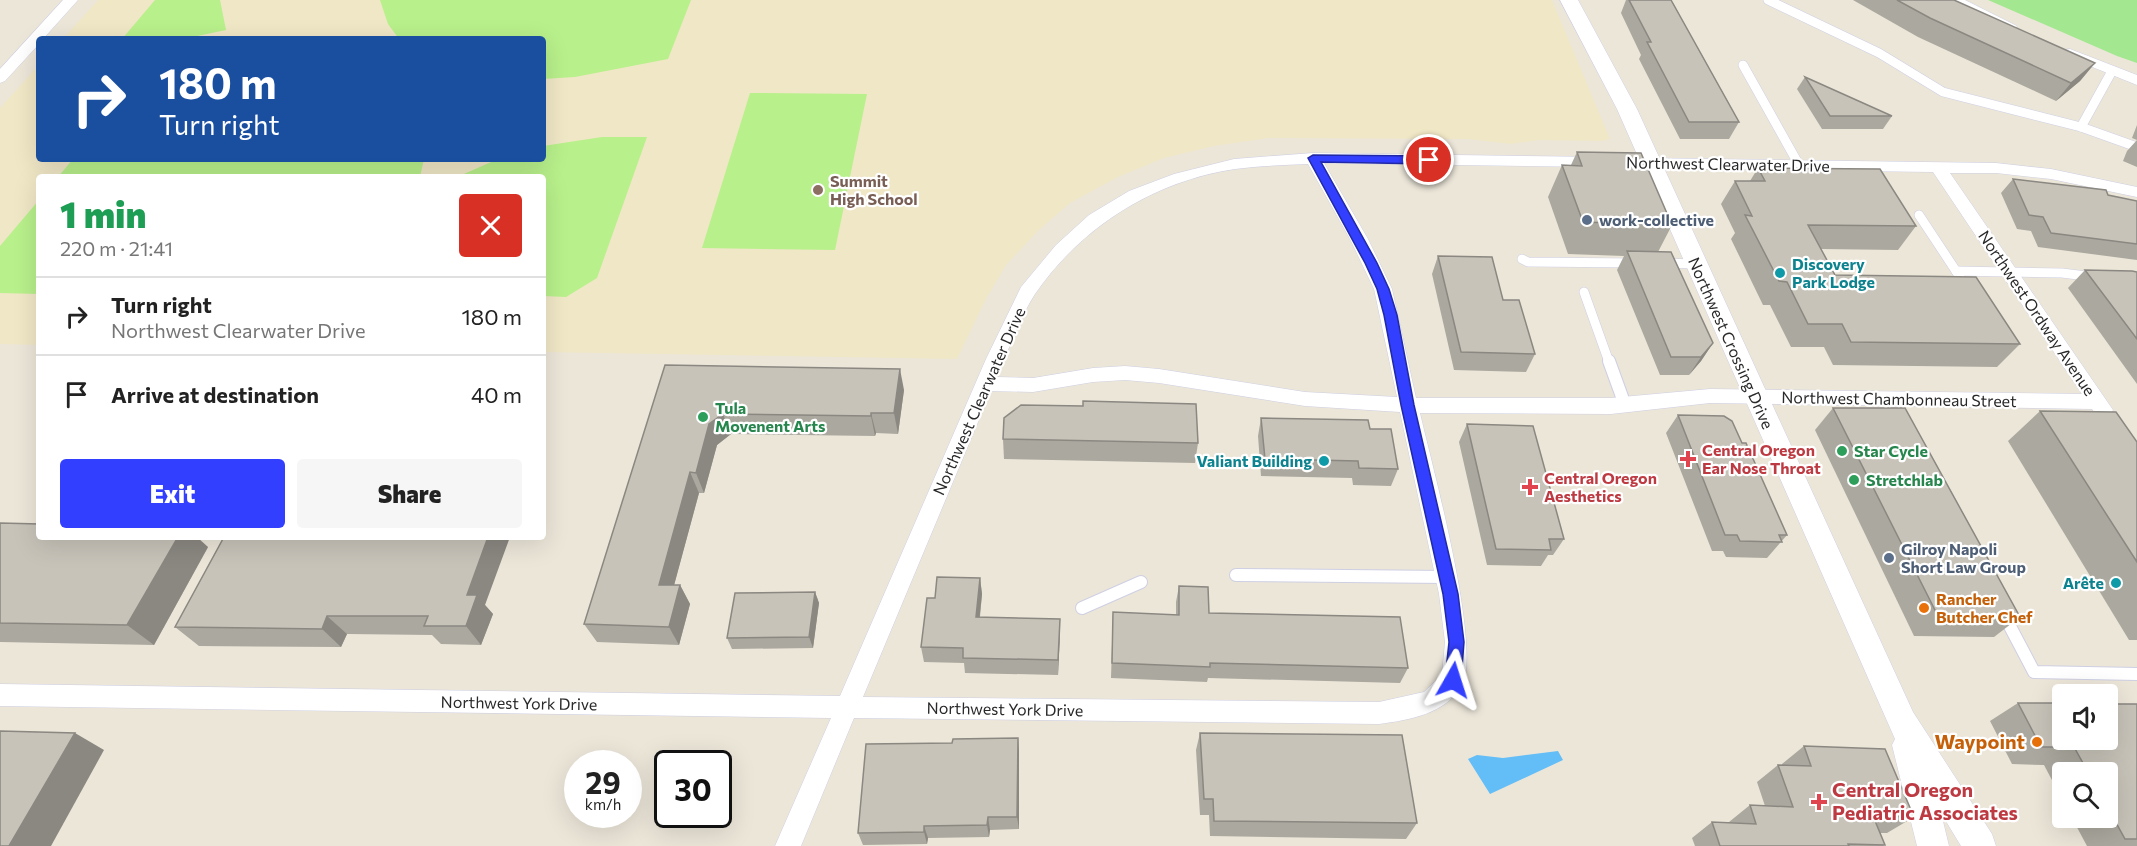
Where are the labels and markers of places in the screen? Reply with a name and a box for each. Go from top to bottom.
pin [1403,134,1454,185]
place label: Summit High School [830,171,918,208]
marker: Summit High School [811,183,825,197]
place label: work-collective [1599,210,1714,229]
marker: work-collective [1580,213,1594,227]
place label: Discovery Park Lodge [1792,254,1875,291]
marker: Discovery Park Lodge [1773,266,1787,280]
place label: Tula Movenent Arts [715,398,825,435]
marker: Tula Movenent Arts [696,410,710,424]
place label: Central Oregon Ear Nose Throat [1702,440,1821,477]
place label: Star Cycle [1854,441,1928,460]
marker: Star Cycle [1835,444,1849,458]
marker: Central Oregon Ear Nose Throat [1679,450,1697,468]
place label: Valiant Building [1196,451,1312,470]
marker: Valiant Building [1317,454,1331,468]
place label: Central Oregon Aesthetics [1544,468,1657,505]
place label: Stretchlab [1866,470,1943,489]
marker: Stretchlab [1847,473,1861,487]
marker: Central Oregon Aesthetics [1521,478,1539,496]
place label: Gilroy Napoli Short Law Group [1901,539,2026,576]
marker: Gilroy Napoli Short Law Group [1882,551,1896,565]
place label: Arête [2063,573,2104,592]
marker: Arête [2109,576,2123,590]
place label: Rancher Butcher Chef [1936,589,2033,626]
marker: Rancher Butcher Chef [1917,601,1931,615]
place label: Waypoint [1935,729,2025,753]
marker: Waypoint [2030,735,2044,749]
place label: Central Oregon Pediatric Associates [1832,777,2018,824]
marker: Central Oregon Pediatric Associates [1810,793,1828,811]

